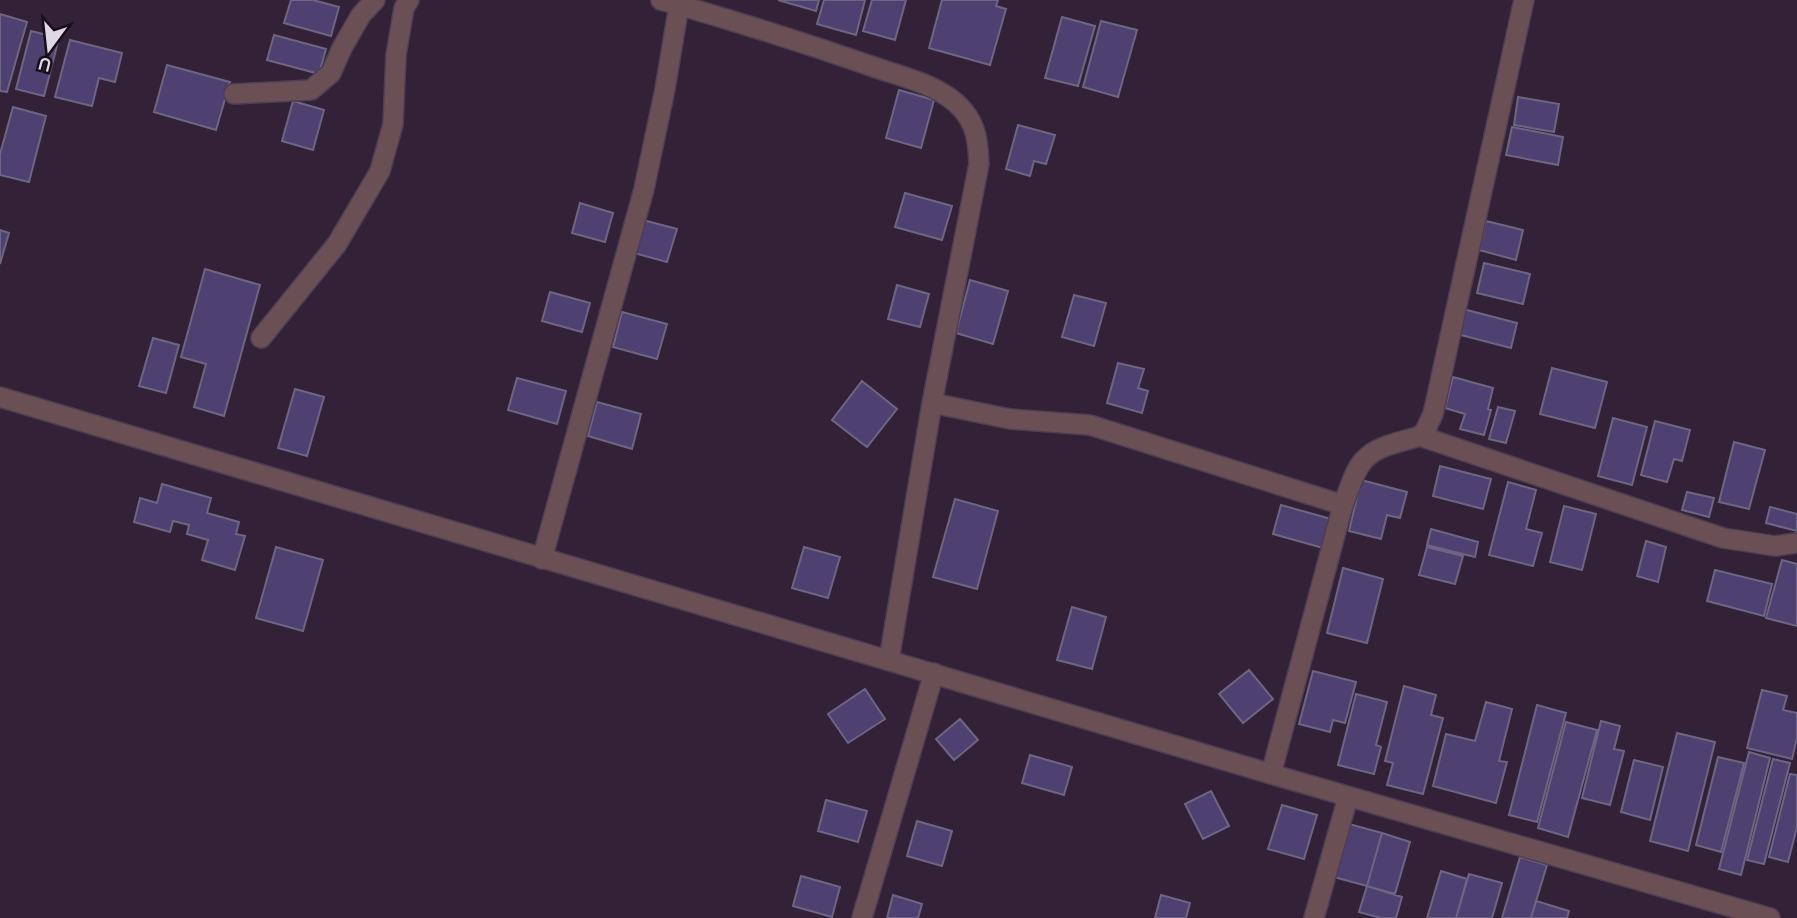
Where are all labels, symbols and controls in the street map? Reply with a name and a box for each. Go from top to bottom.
north arrow [14,14,84,84]
text: U [36,52,54,77]

